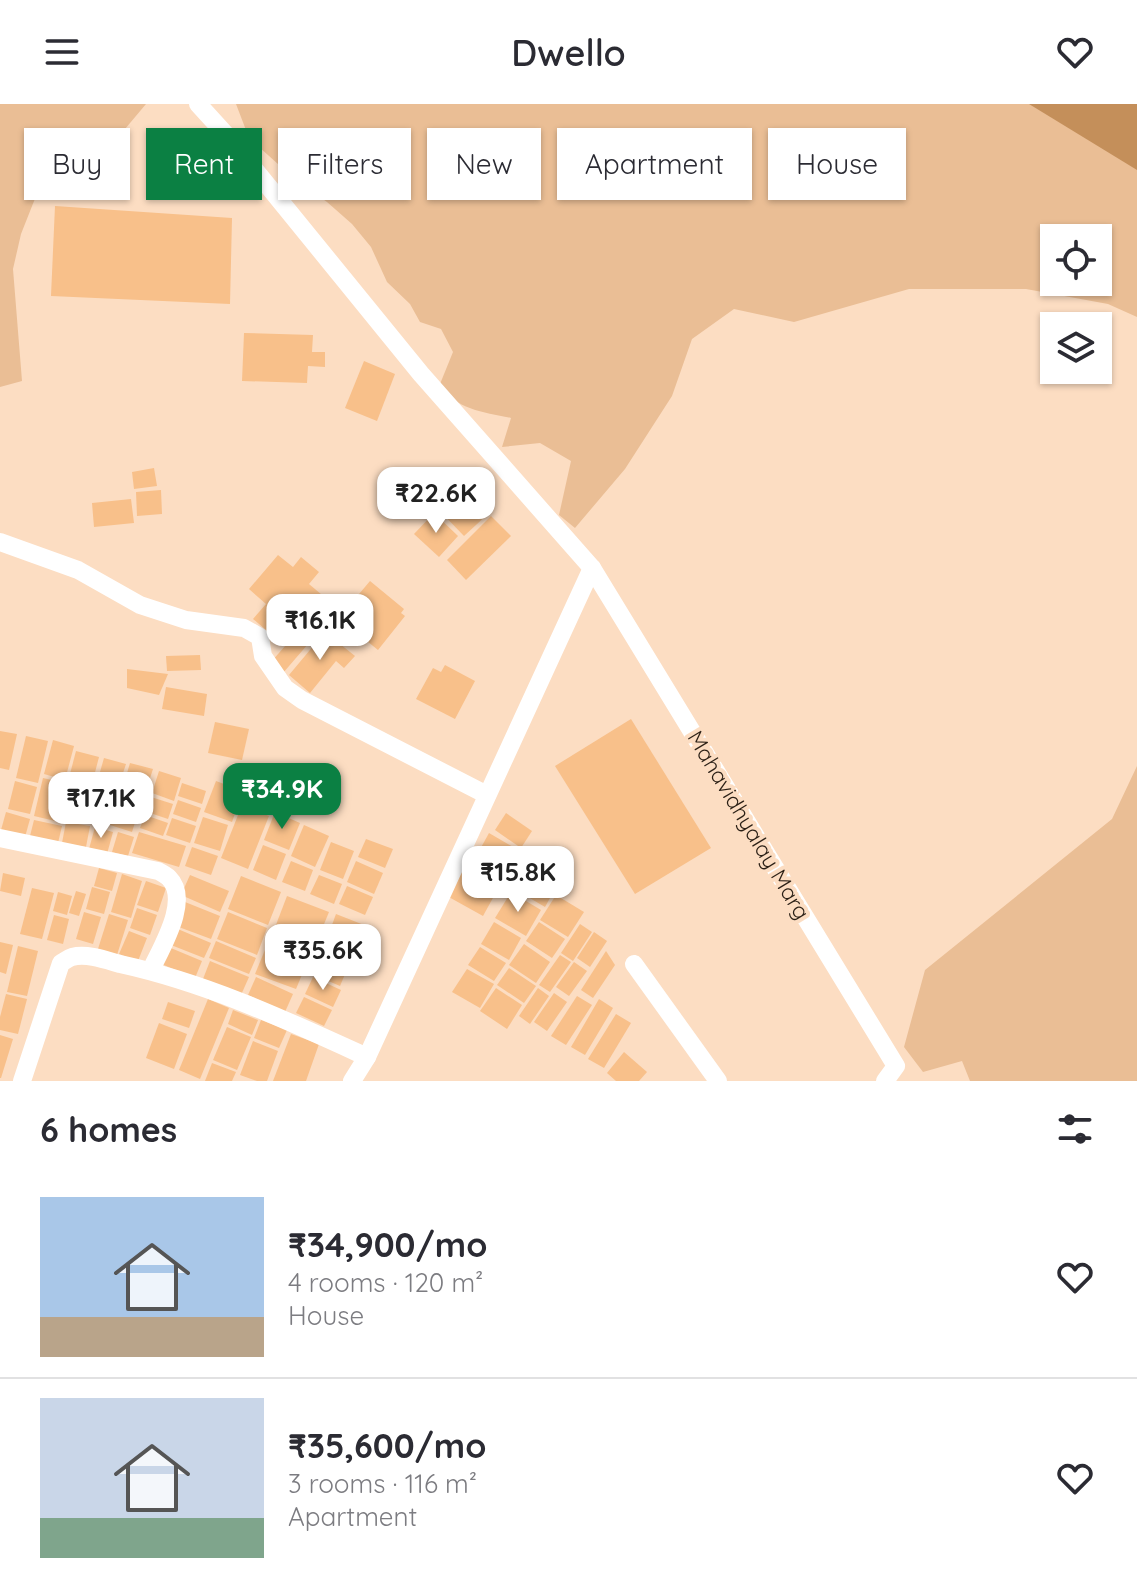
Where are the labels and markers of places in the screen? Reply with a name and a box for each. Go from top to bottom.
pin: ₹22.6K [371,467,501,535]
pin: ₹16.1K [255,594,385,662]
pin: ₹34.9K [217,763,347,831]
pin: ₹17.1K [36,772,166,840]
pin: ₹15.8K [453,846,583,914]
pin: ₹35.6K [258,924,388,992]

